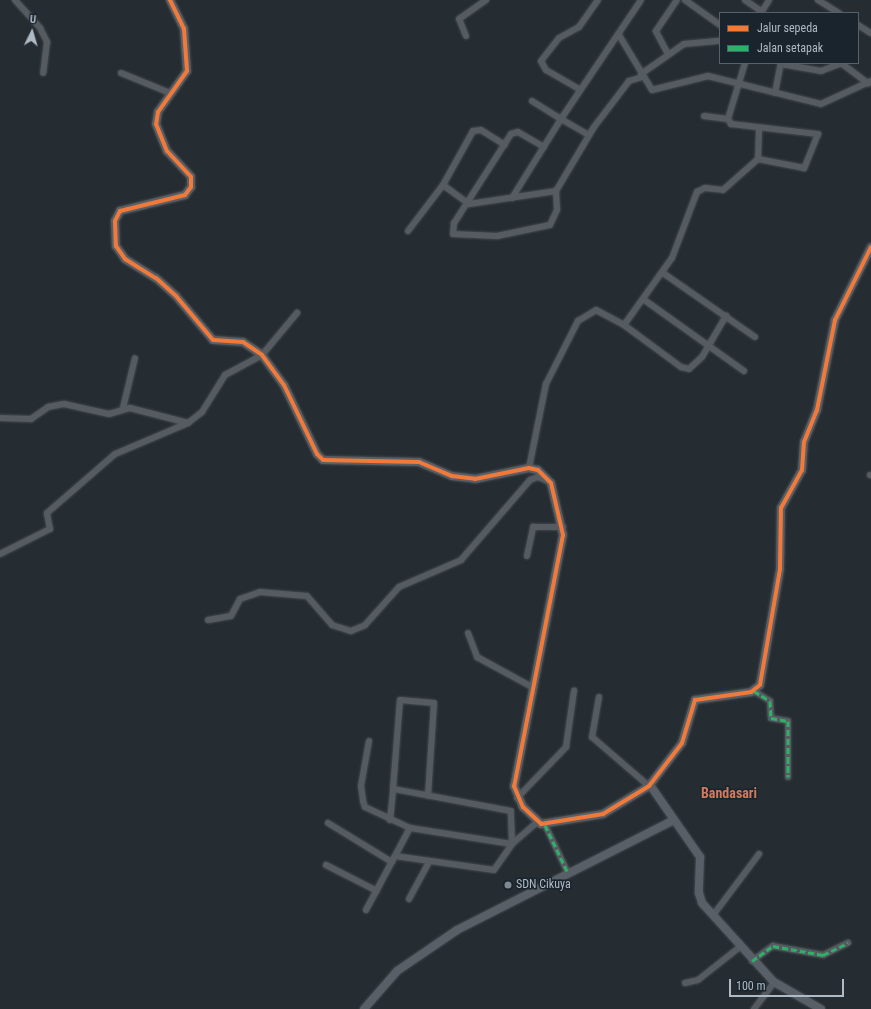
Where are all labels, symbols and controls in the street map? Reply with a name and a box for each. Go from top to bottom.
north arrow [12,12,52,52]
legend [719,12,859,64]
text: U [29,13,37,26]
text: Jalur sepeda [757,21,818,35]
text: Jalan setapak [757,41,823,55]
district label: Bandasari [701,785,757,801]
place label: SDN Cikuya [516,878,571,892]
marker: SDN Cikuya [503,880,513,890]
scale bar [731,971,846,997]
text: 100 m [736,979,766,993]

